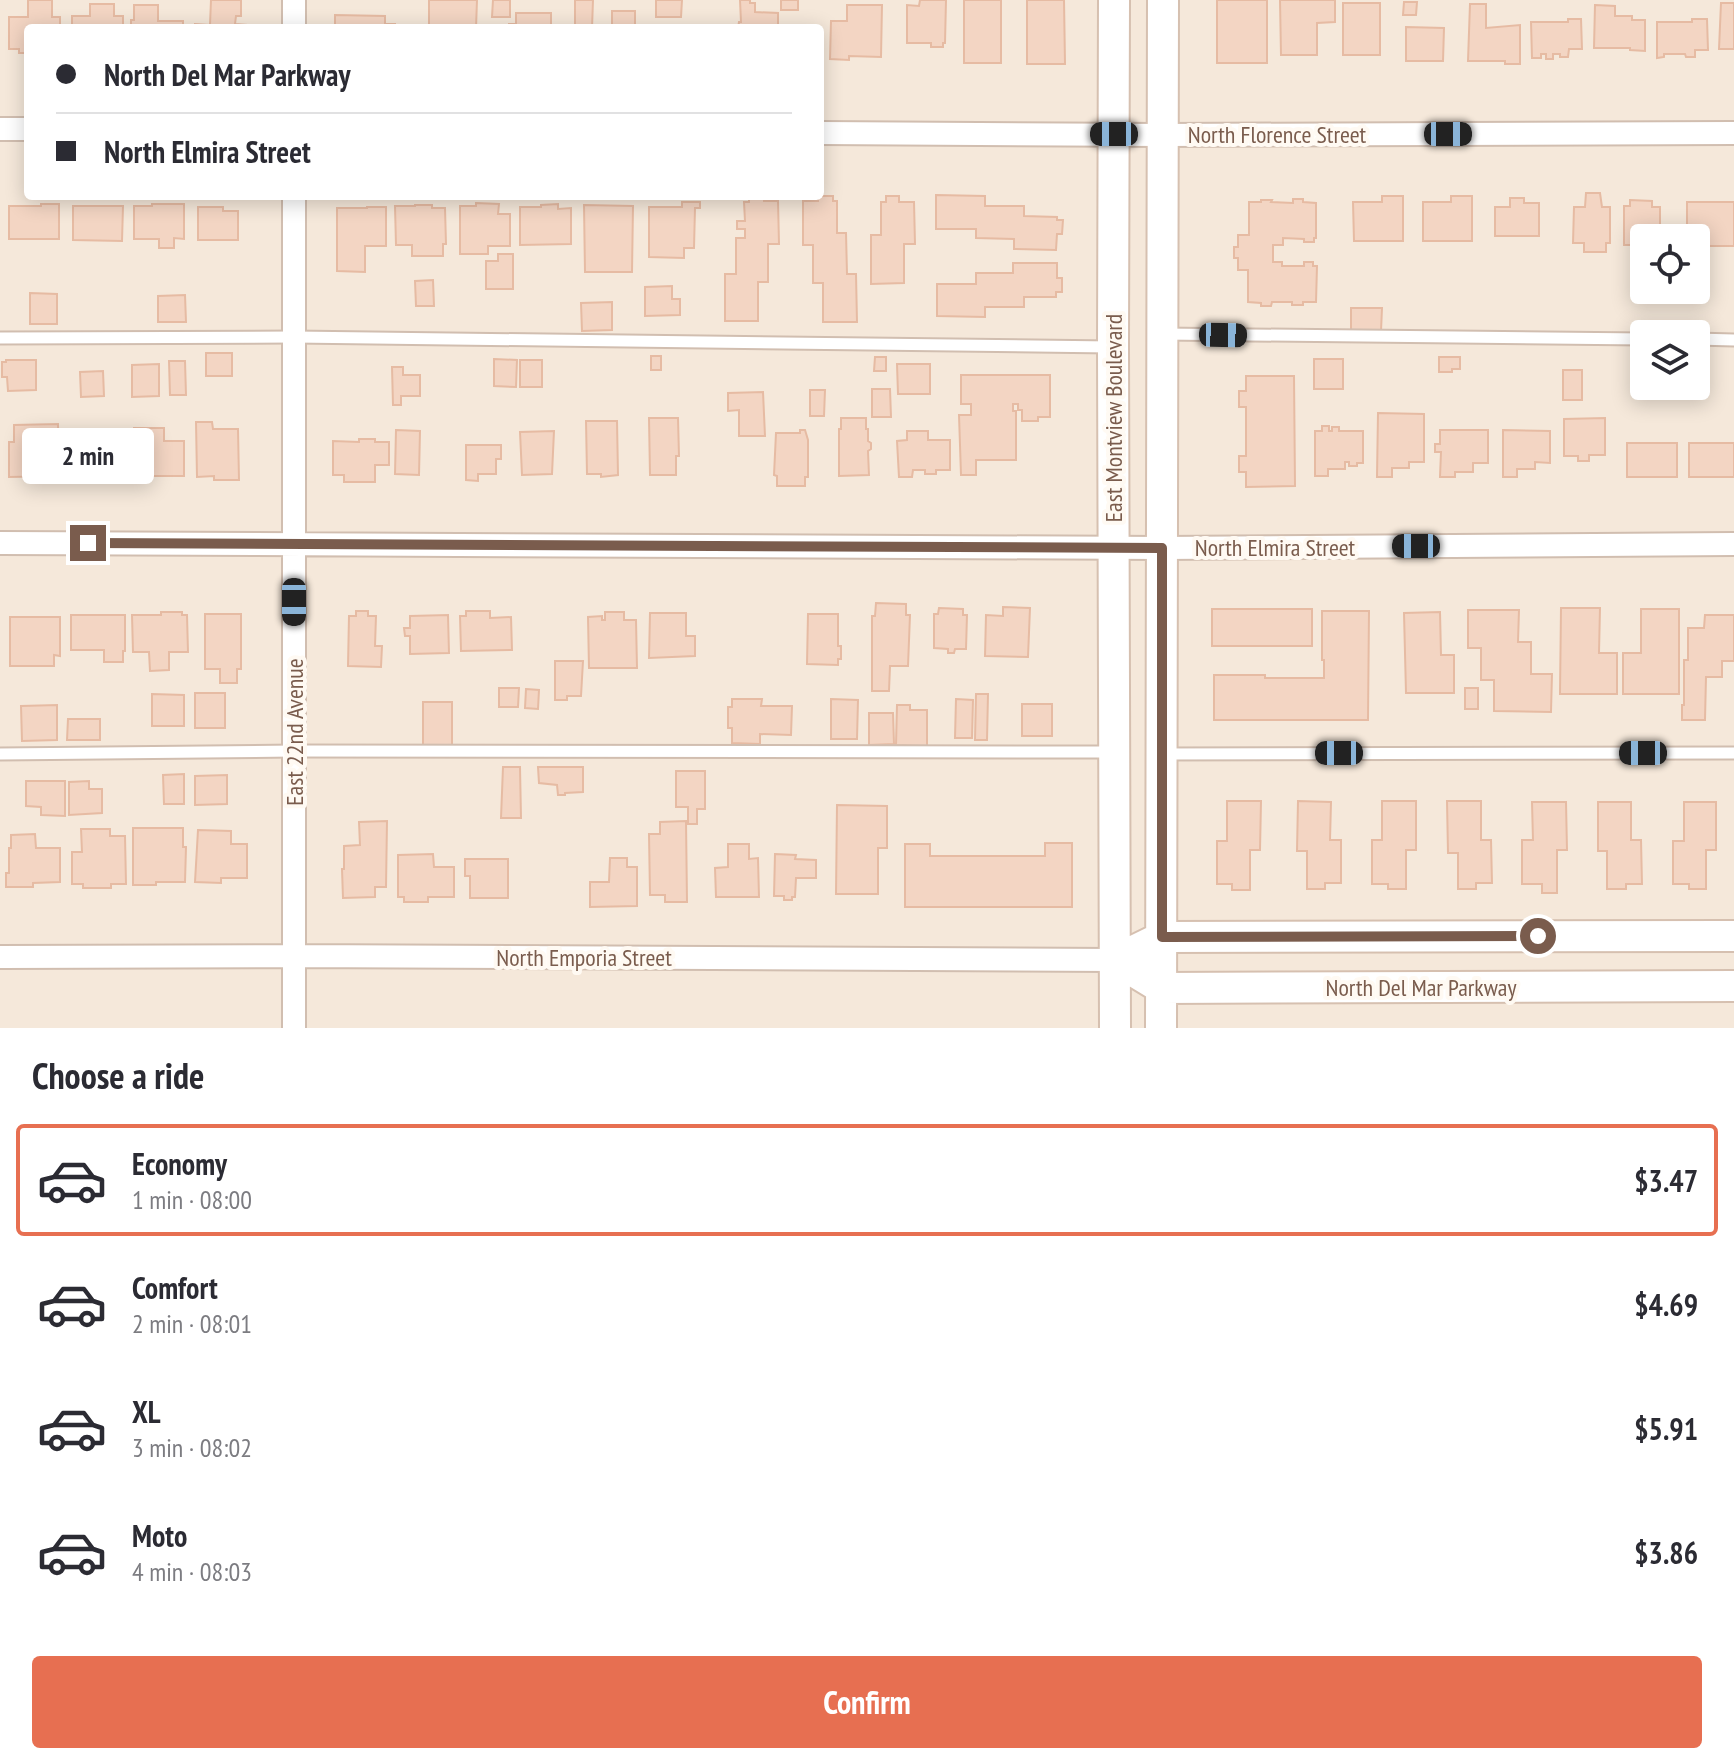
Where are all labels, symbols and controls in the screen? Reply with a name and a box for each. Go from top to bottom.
text: North Del Mar Parkway [104,55,350,94]
street label: North Florence Street [1188,119,1367,150]
car [1090,122,1138,146]
car [1424,122,1472,146]
text: North Elmira Street [104,132,311,171]
map controls [1630,224,1710,400]
button: locate [1630,224,1710,304]
street label: East Montview Boulevard [1098,314,1129,522]
button: layers [1630,320,1710,400]
car [1199,323,1247,347]
callout: 2 min [22,427,154,483]
text: 2 min [62,439,114,472]
route end [70,525,106,561]
street label: North Elmira Street [1195,532,1356,563]
car [1392,534,1440,558]
car [282,578,306,626]
street label: East 22nd Avenue [279,658,310,806]
car [1315,741,1363,765]
car [1619,741,1667,765]
route start [1520,918,1556,954]
street label: North Emporia Street [496,942,672,973]
street label: North Del Mar Parkway [1326,972,1516,1003]
text: Choose a ride [32,1052,204,1099]
icon: car [36,1144,108,1216]
text: Economy [132,1144,227,1183]
text: $3.47 [1634,1161,1698,1200]
text: 1 min · 08:00 [132,1183,252,1216]
icon: car [36,1268,108,1340]
text: Comfort [132,1268,218,1307]
text: $4.69 [1634,1285,1698,1324]
text: 2 min · 08:01 [132,1307,252,1340]
icon: car [36,1392,108,1464]
text: XL [132,1392,161,1431]
text: $5.91 [1634,1409,1698,1448]
text: 3 min · 08:02 [132,1431,252,1464]
icon: car [36,1516,108,1588]
text: Moto [132,1516,187,1555]
text: $3.86 [1634,1533,1698,1572]
text: 4 min · 08:03 [132,1555,252,1588]
button: Confirm [32,1656,1702,1748]

